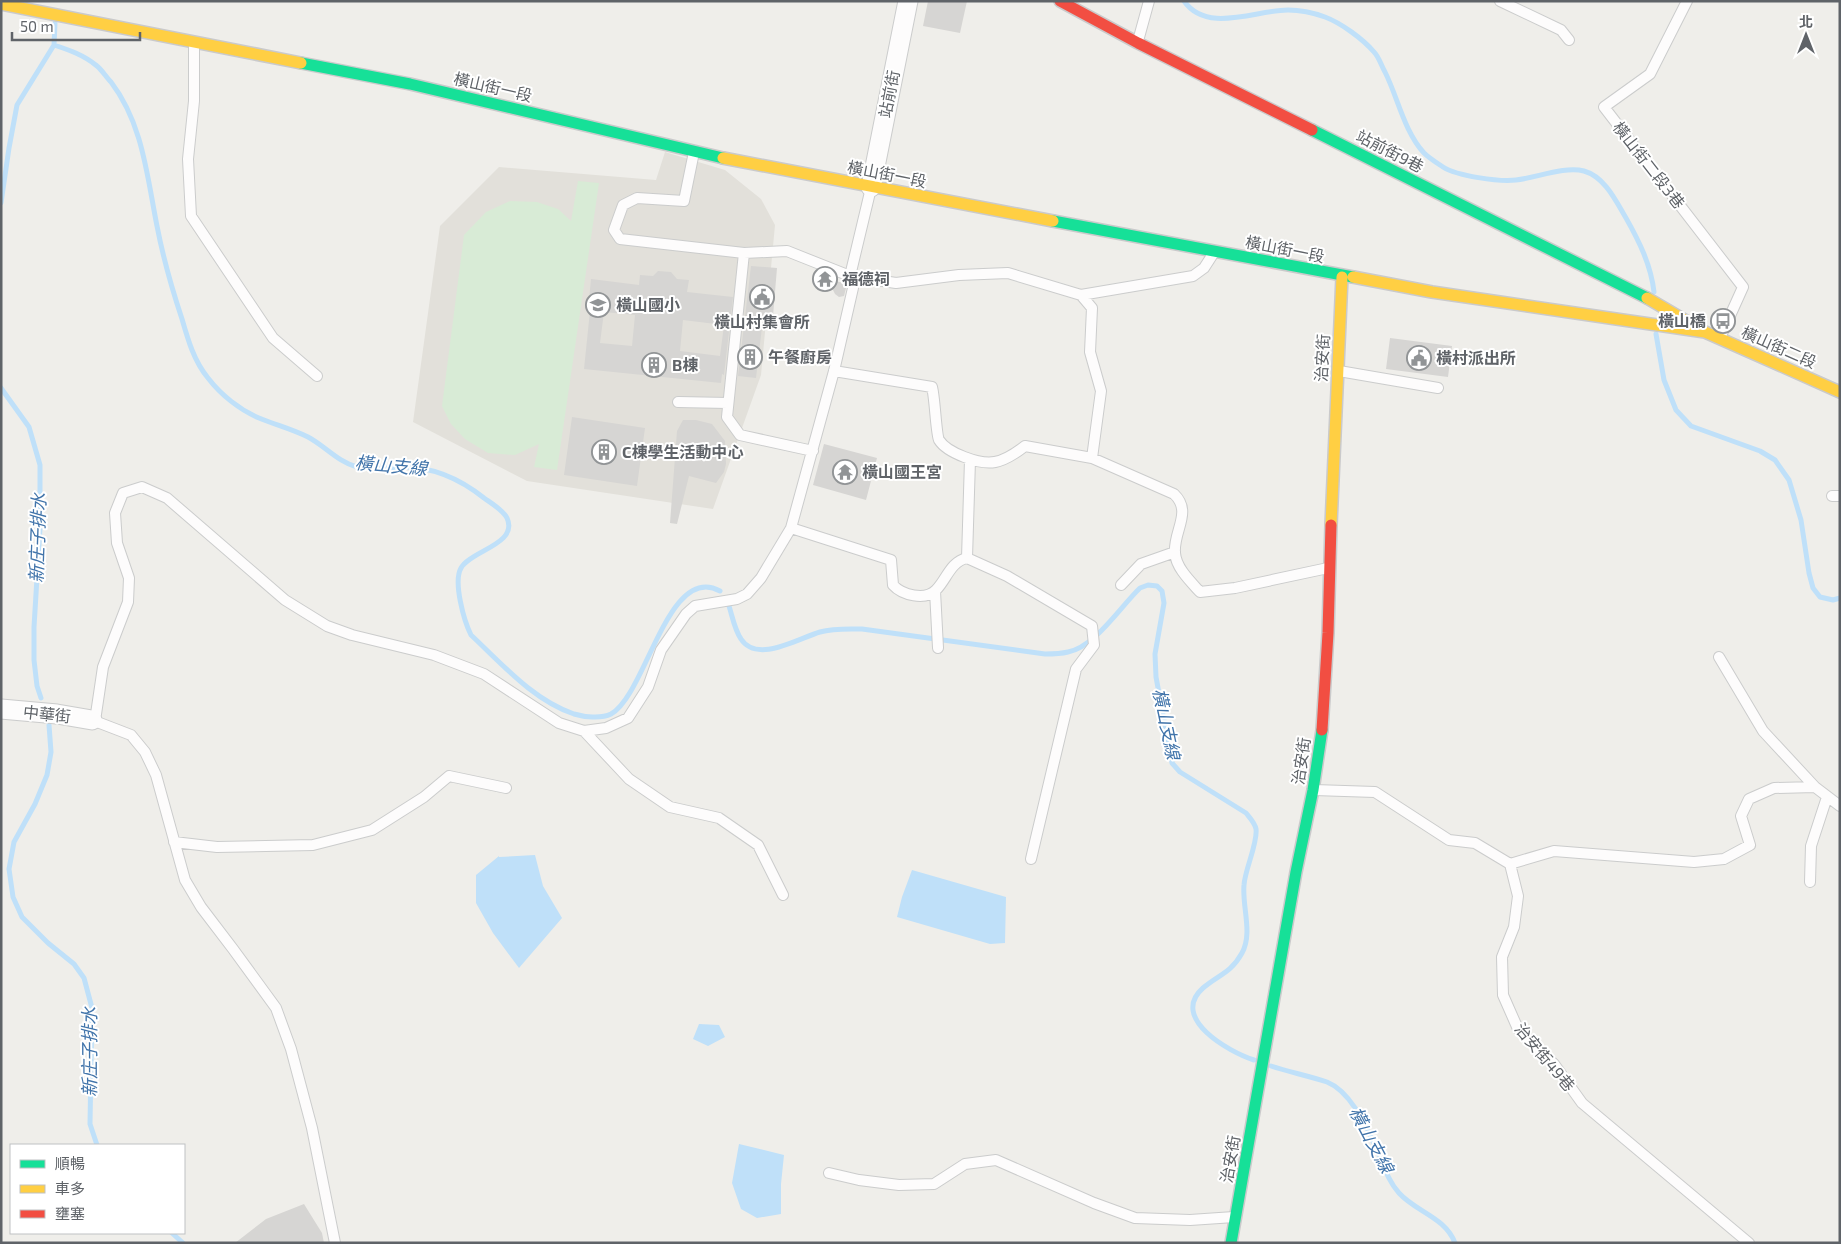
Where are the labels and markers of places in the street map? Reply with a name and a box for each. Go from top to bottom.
temple icon: 福德祠 [812,266,838,292]
place label: 福德祠 [842,269,890,288]
public building icon: 橫山村集會所 [749,284,775,310]
school or university icon: 橫山國小 [585,292,611,318]
place label: 橫山國小 [616,295,680,314]
bus stop icon: 橫山橋 [1710,308,1736,334]
place label: 橫山橋 [1658,311,1706,330]
place label: 橫山村集會所 [714,312,810,331]
building icon: 午餐廚房 [737,344,763,370]
public building icon: 橫村派出所 [1406,345,1432,371]
place label: 午餐廚房 [768,347,832,366]
place label: 橫村派出所 [1436,348,1516,367]
building icon: B棟 [641,352,667,378]
place label: B棟 [672,355,698,374]
building icon: C棟學生活動中心 [591,439,617,465]
place label: C棟學生活動中心 [622,442,743,461]
temple icon: 橫山國王宮 [832,459,858,485]
place label: 橫山國王宮 [862,462,942,481]

